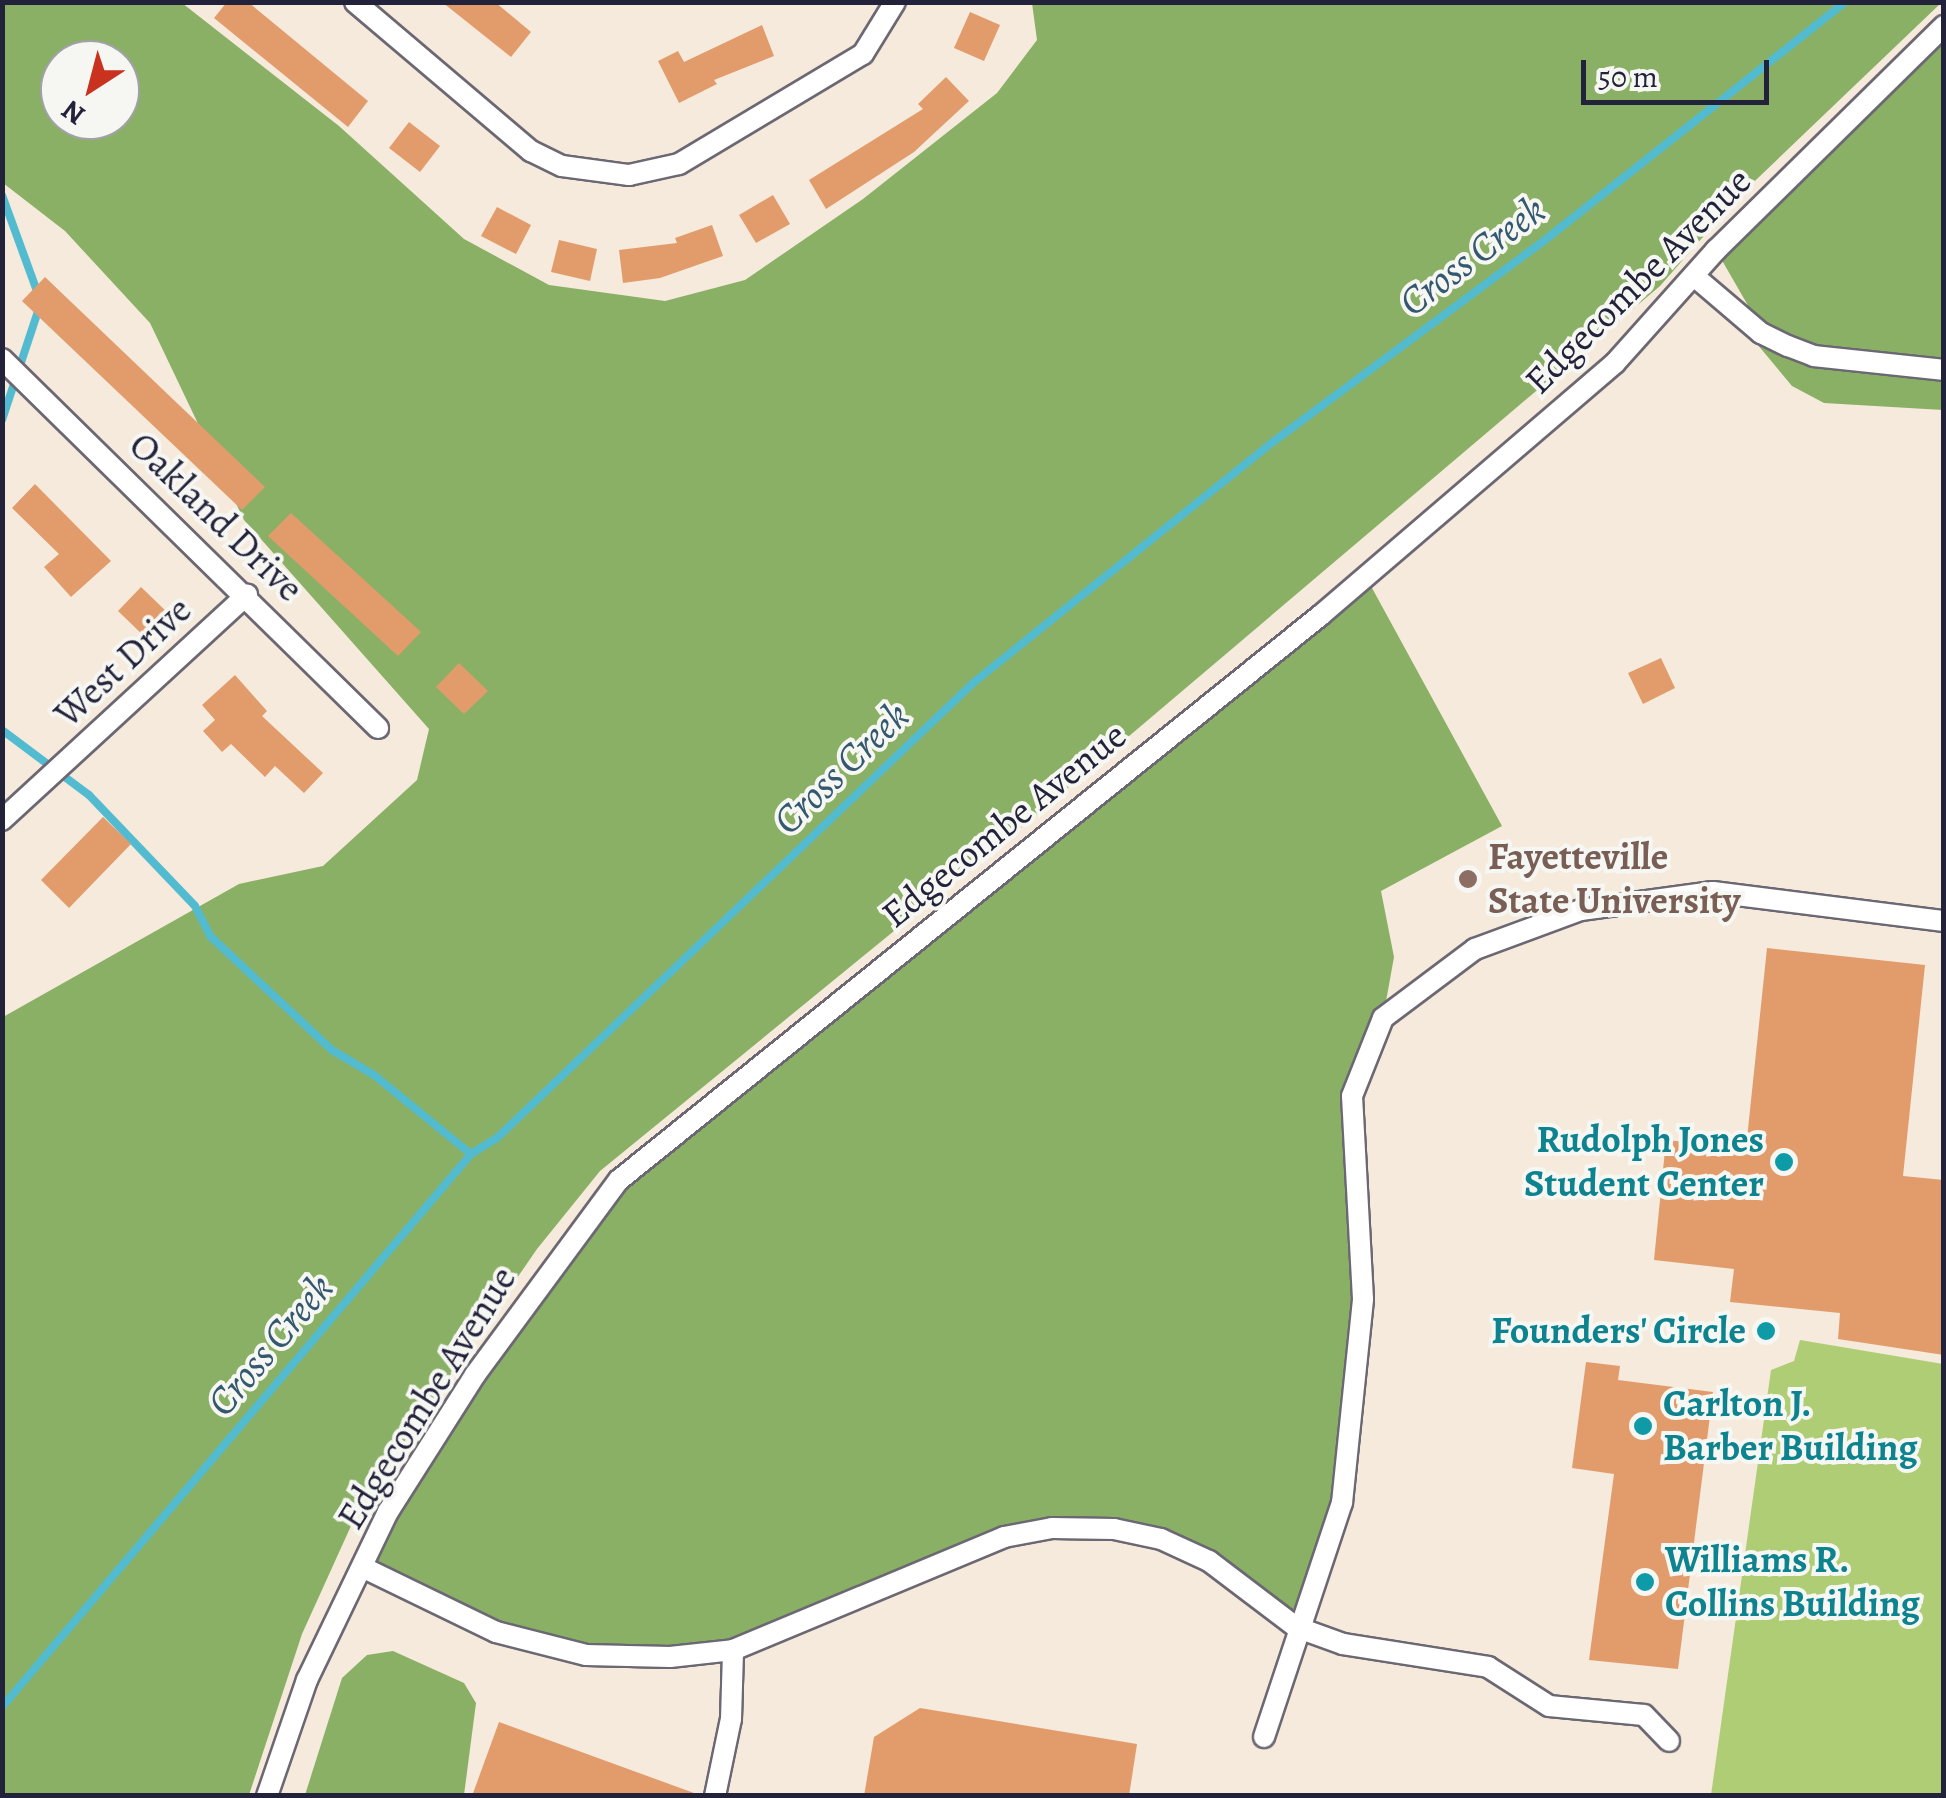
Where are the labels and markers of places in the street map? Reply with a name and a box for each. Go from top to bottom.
place label: Fayetteville State University [1488,834,1740,924]
marker: Fayetteville State University [1457,868,1479,890]
place label: Rudolph Jones Student Center [1524,1117,1764,1206]
marker: Rudolph Jones Student Center [1773,1151,1795,1173]
place label: Founders' Circle [1491,1308,1746,1354]
marker: Founders' Circle [1755,1320,1777,1342]
place label: Carlton J. Barber Building [1663,1381,1918,1470]
marker: Carlton J. Barber Building [1632,1415,1654,1437]
place label: Williams R. Collins Building [1665,1537,1920,1626]
marker: Williams R. Collins Building [1634,1571,1656,1593]

